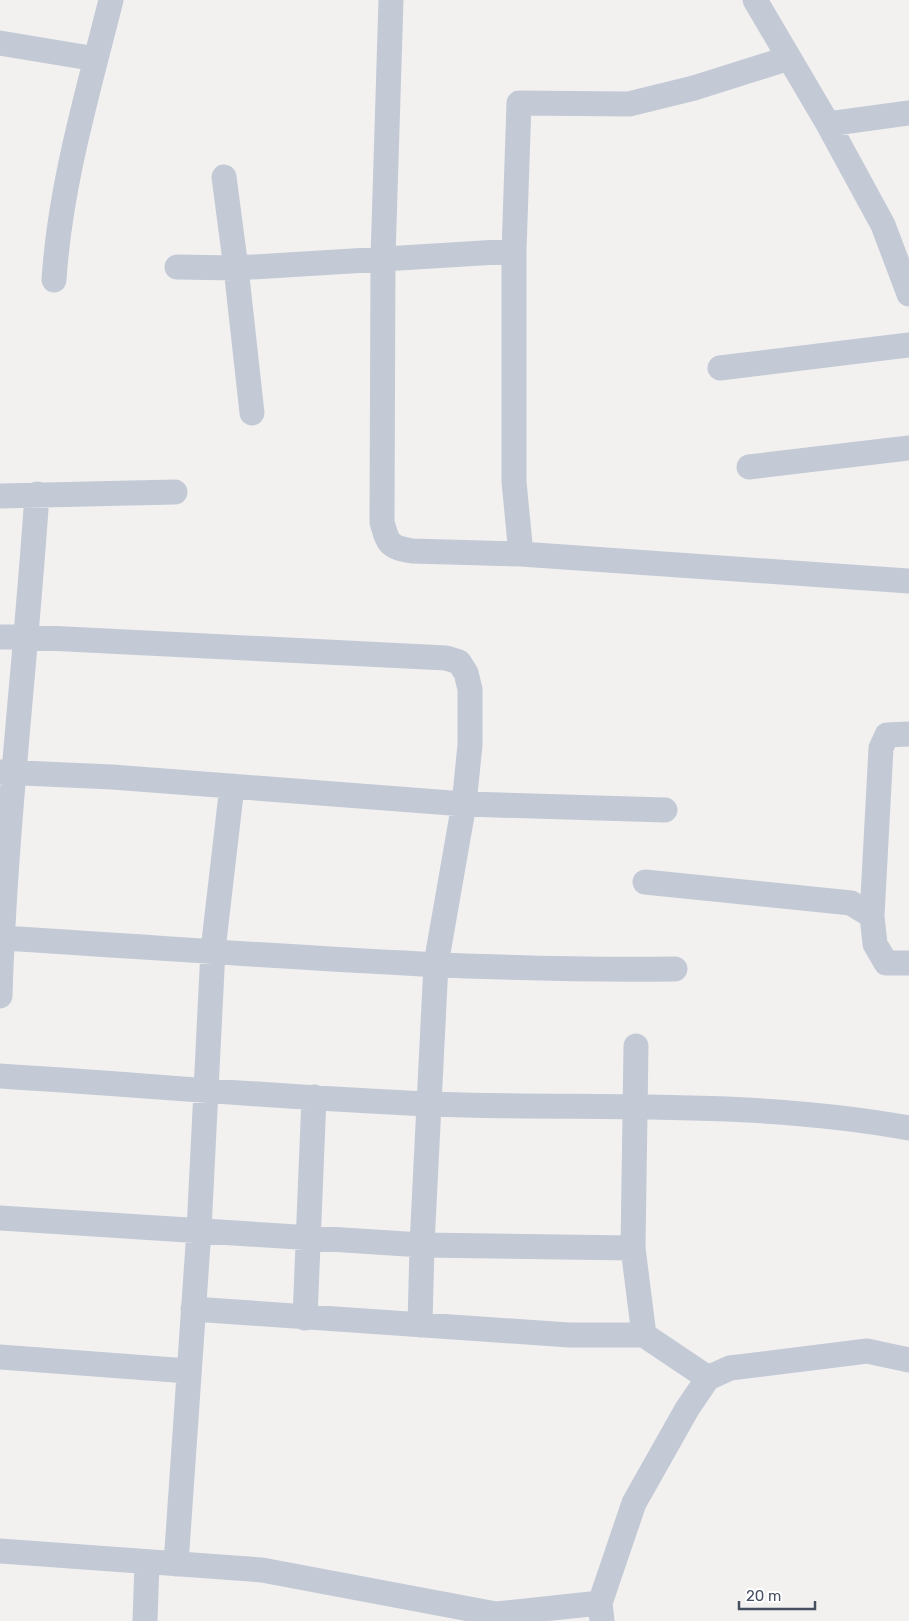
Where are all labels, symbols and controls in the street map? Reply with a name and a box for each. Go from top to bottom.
scale bar [739,1578,815,1610]
text: 20 m [746,1587,781,1605]

